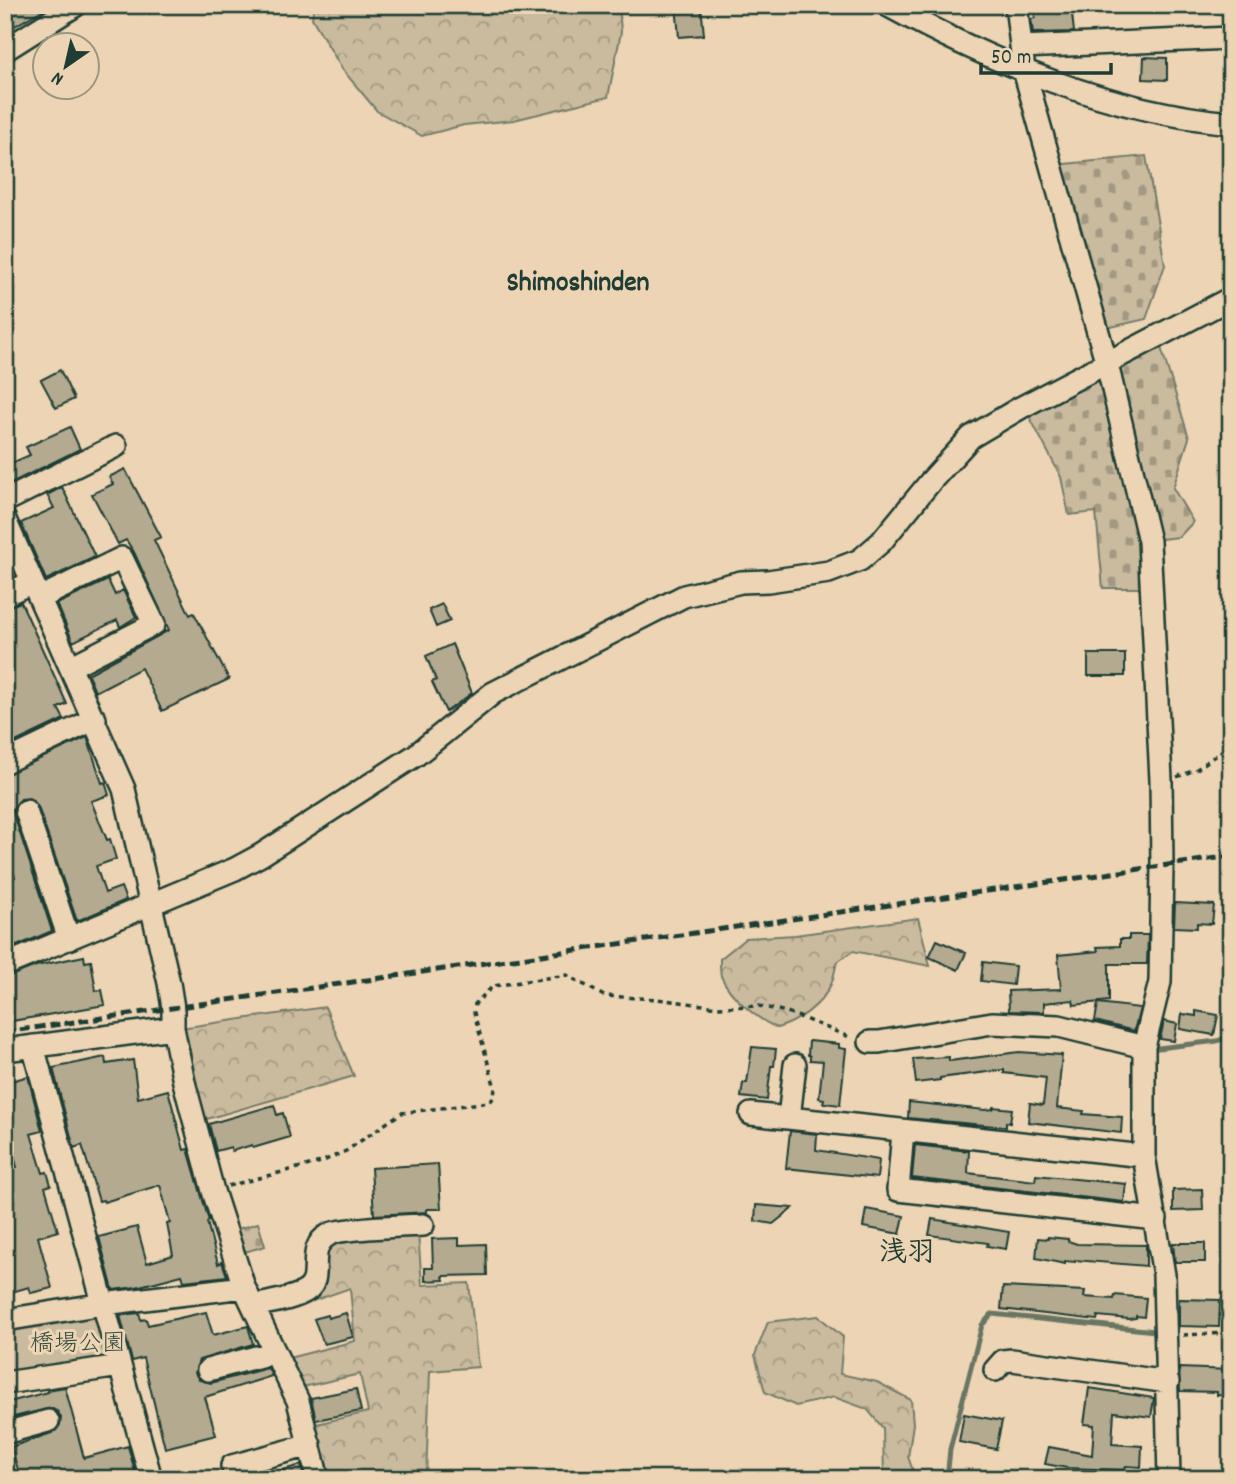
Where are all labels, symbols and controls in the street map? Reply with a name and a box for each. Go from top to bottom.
north arrow [32,32,102,102]
scale bar [981,32,1110,76]
text: 50 m [991,44,1031,74]
text: N [47,63,70,91]
district label: Shimoshinden [506,265,650,305]
district label: 浅羽 [879,1235,935,1275]
park label: 橋場公園 [30,1328,126,1362]

